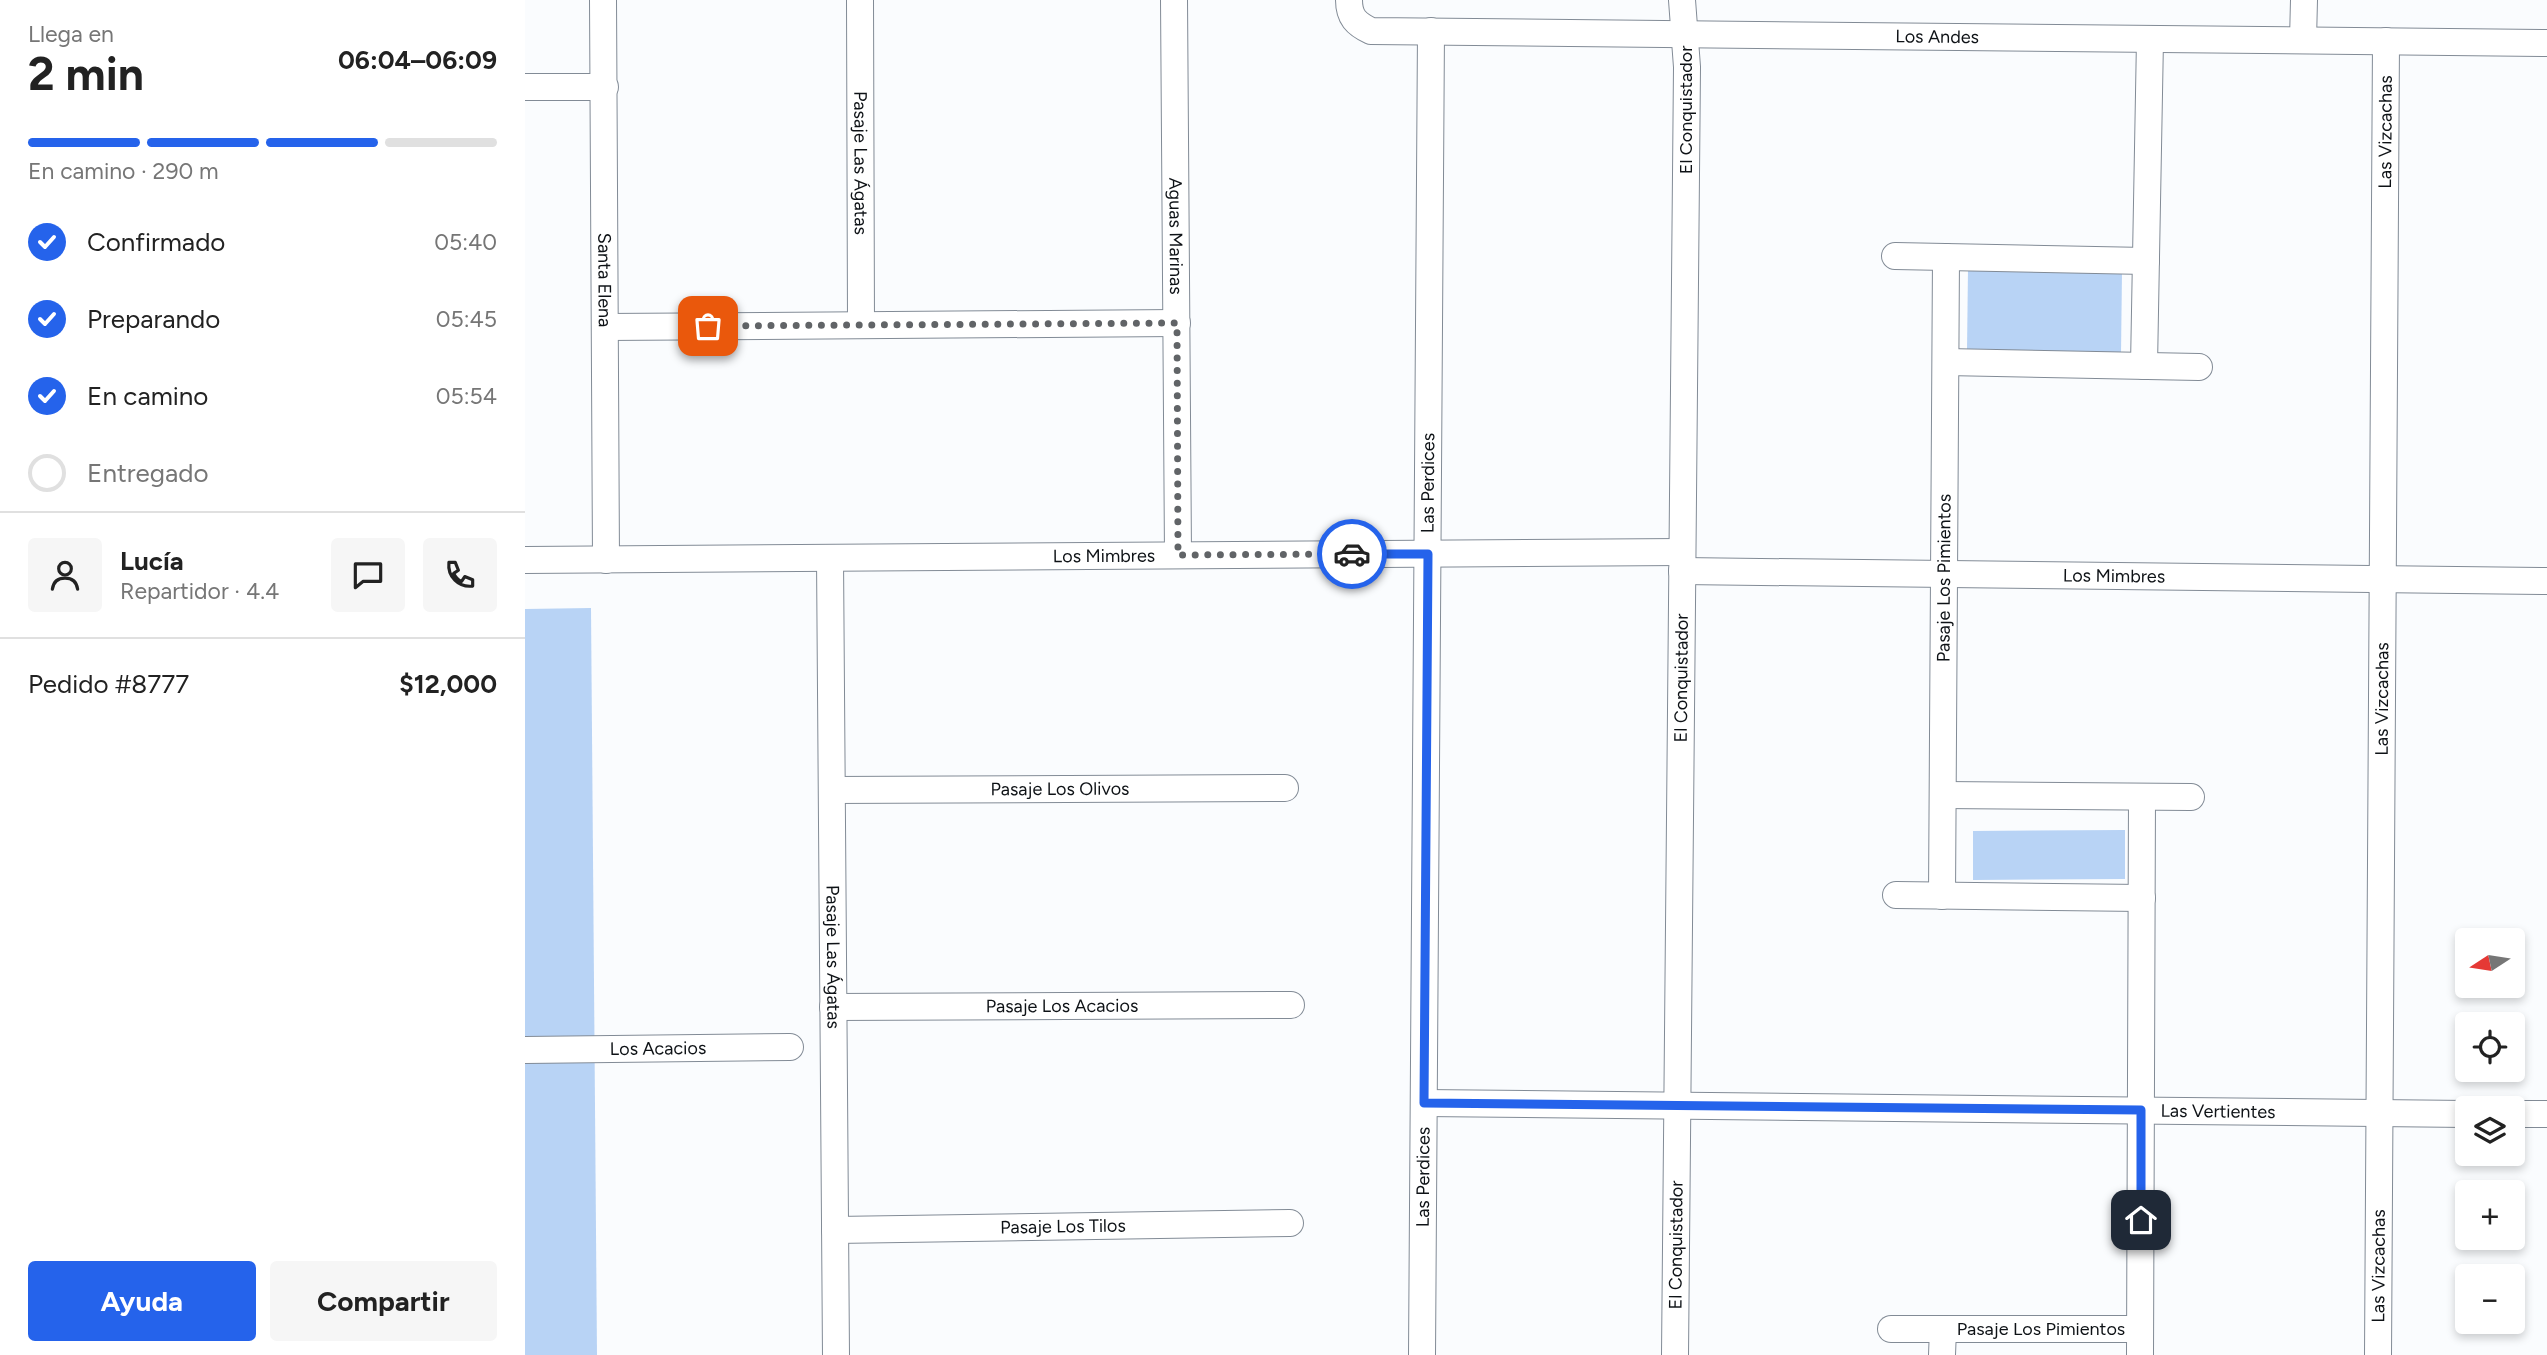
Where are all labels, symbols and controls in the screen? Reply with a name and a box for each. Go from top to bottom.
text: Llega en [28,20,114,48]
street label: Los Andes [1895,25,1979,48]
text: 06:04–06:09 [338,44,497,76]
text: 2 min [28,46,144,102]
street label: El Conquistador [1675,46,1697,174]
street label: Las Vizcachas [2374,75,2397,189]
street label: Pasaje Las Ágatas [849,91,872,235]
text: En camino · 290 m [28,157,218,185]
street label: Aguas Marinas [1164,177,1187,295]
icon: check [28,223,66,261]
text: Confirmado [87,226,225,258]
text: 05:40 [434,228,497,256]
street label: Santa Elena [593,233,616,327]
pin [678,296,738,356]
icon: check [28,300,66,338]
text: Preparando [87,303,220,335]
text: 05:45 [436,305,497,333]
icon: bag [689,307,727,345]
icon: check [28,377,66,415]
text: En camino [87,380,208,412]
text: 05:54 [436,382,497,410]
street label: Las Perdices [1417,433,1439,533]
text: Entregado [87,457,209,489]
street label: Pasaje Los Pimientos [1932,494,1956,662]
courier [1317,519,1387,589]
icon: car [1333,535,1371,573]
button: person [28,538,102,612]
button: chat [331,538,405,612]
button: phone [423,538,497,612]
text: Lucía [120,545,184,577]
street label: Los Mimbres [1053,545,1155,567]
street label: Los Mimbres [2063,564,2165,588]
text: Repartidor · 4.4 [120,577,279,605]
street label: El Conquistador [1670,614,1693,742]
street label: Las Vizcachas [2371,642,2393,756]
text: Pedido #8777 [28,668,189,700]
text: $12,000 [399,668,497,700]
street label: Pasaje Los Olivos [990,778,1130,800]
street label: Pasaje Las Ágatas [821,885,845,1029]
north arrow [2455,928,2525,998]
map controls [2455,928,2525,1334]
street label: Pasaje Los Acacios [986,995,1138,1017]
button: locate [2455,1012,2525,1082]
street label: Los Acacios [610,1037,706,1060]
button: layers [2455,1096,2525,1166]
street label: Las Vertientes [2160,1100,2276,1123]
street label: Las Perdices [1412,1127,1435,1227]
button: + [2455,1180,2525,1250]
street label: El Conquistador [1664,1181,1688,1309]
pin [2111,1190,2171,1250]
icon: home [2122,1201,2160,1239]
street label: Las Vizcachas [2367,1209,2390,1323]
street label: Pasaje Los Tilos [1000,1215,1126,1238]
button: Ayuda [28,1261,256,1341]
button: Compartir [270,1261,497,1341]
button: − [2455,1264,2525,1334]
street label: Pasaje Los Pimientos [1957,1318,2125,1340]

